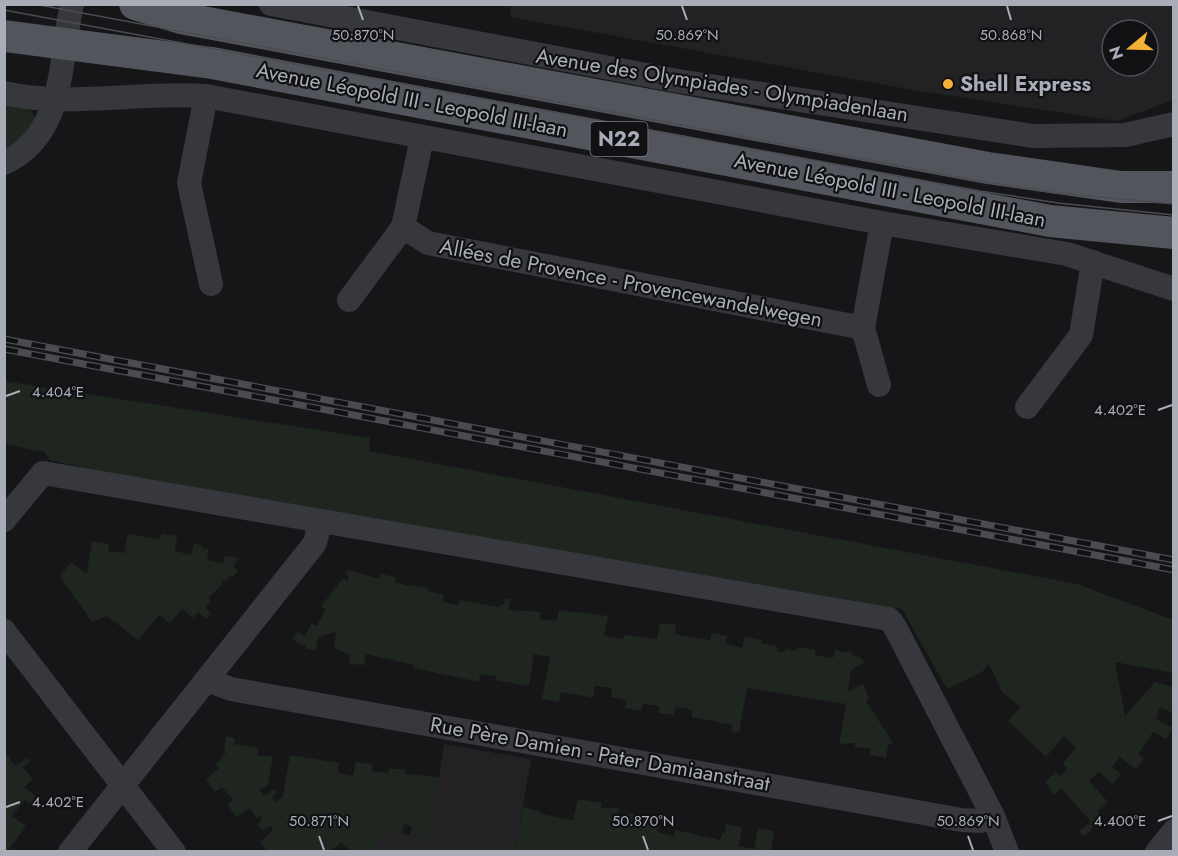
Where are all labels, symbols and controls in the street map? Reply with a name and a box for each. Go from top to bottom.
north arrow [1100,18,1160,78]
text: 50.870°N [332,24,394,46]
text: 50.869°N [655,24,719,46]
text: 50.868°N [980,24,1042,46]
street label: Avenue des Olympiades - Olympiadenlaan [534,41,910,129]
text: N [1103,43,1129,62]
street label: Avenue Léopold III - Leopold III-laan [254,55,570,145]
place label: Shell Express [960,69,1091,99]
marker: Shell Express [941,77,955,91]
road number: N22 [590,122,648,156]
street label: Avenue Léopold III - Leopold III-laan [732,145,1048,235]
street label: Allées de Provence - Provencewandelwegen [437,231,825,335]
text: 4.404°E [32,381,84,403]
text: 4.402°E [1094,399,1146,421]
street label: Rue Père Damien - Pater Damiaanstraat [428,709,772,799]
text: 4.402°E [32,791,84,813]
text: 50.871°N [289,810,349,832]
text: 50.870°N [612,810,674,832]
text: 50.869°N [936,810,1000,832]
text: 4.400°E [1094,810,1146,832]

